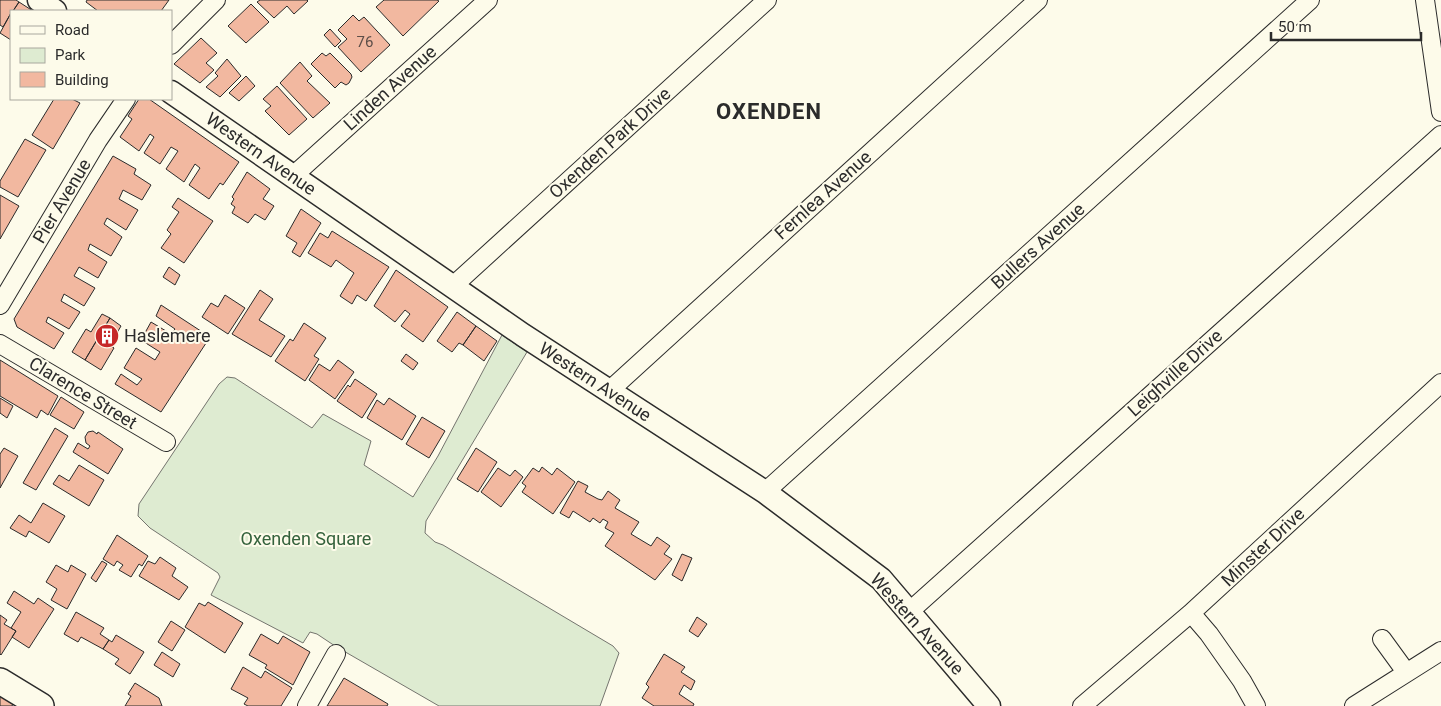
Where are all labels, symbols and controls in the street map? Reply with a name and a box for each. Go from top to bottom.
legend [10,10,172,100]
scale bar [1271,10,1421,42]
text: 50 m [1278,18,1312,36]
text: Road [55,21,89,39]
house number: 76 [357,33,373,51]
street label: Linden Avenue [339,41,440,135]
text: Park [55,46,86,64]
text: Building [55,71,109,89]
street label: Oxenden Park Drive [545,83,675,203]
district label: OXENDEN [716,99,822,124]
street label: Western Avenue [202,108,320,199]
street label: Fernlea Avenue [770,146,875,243]
street label: Pier Avenue [28,155,95,247]
street label: Bullers Avenue [987,198,1089,293]
building icon: Haslemere [94,323,120,349]
place label: Haslemere [124,325,211,346]
street label: Leighville Drive [1123,325,1226,421]
street label: Western Avenue [535,338,655,426]
street label: Clarence Street [25,352,141,433]
street label: Minster Drive [1217,503,1308,590]
park label: Oxenden Square [241,528,371,549]
street label: Western Avenue [866,569,968,679]

